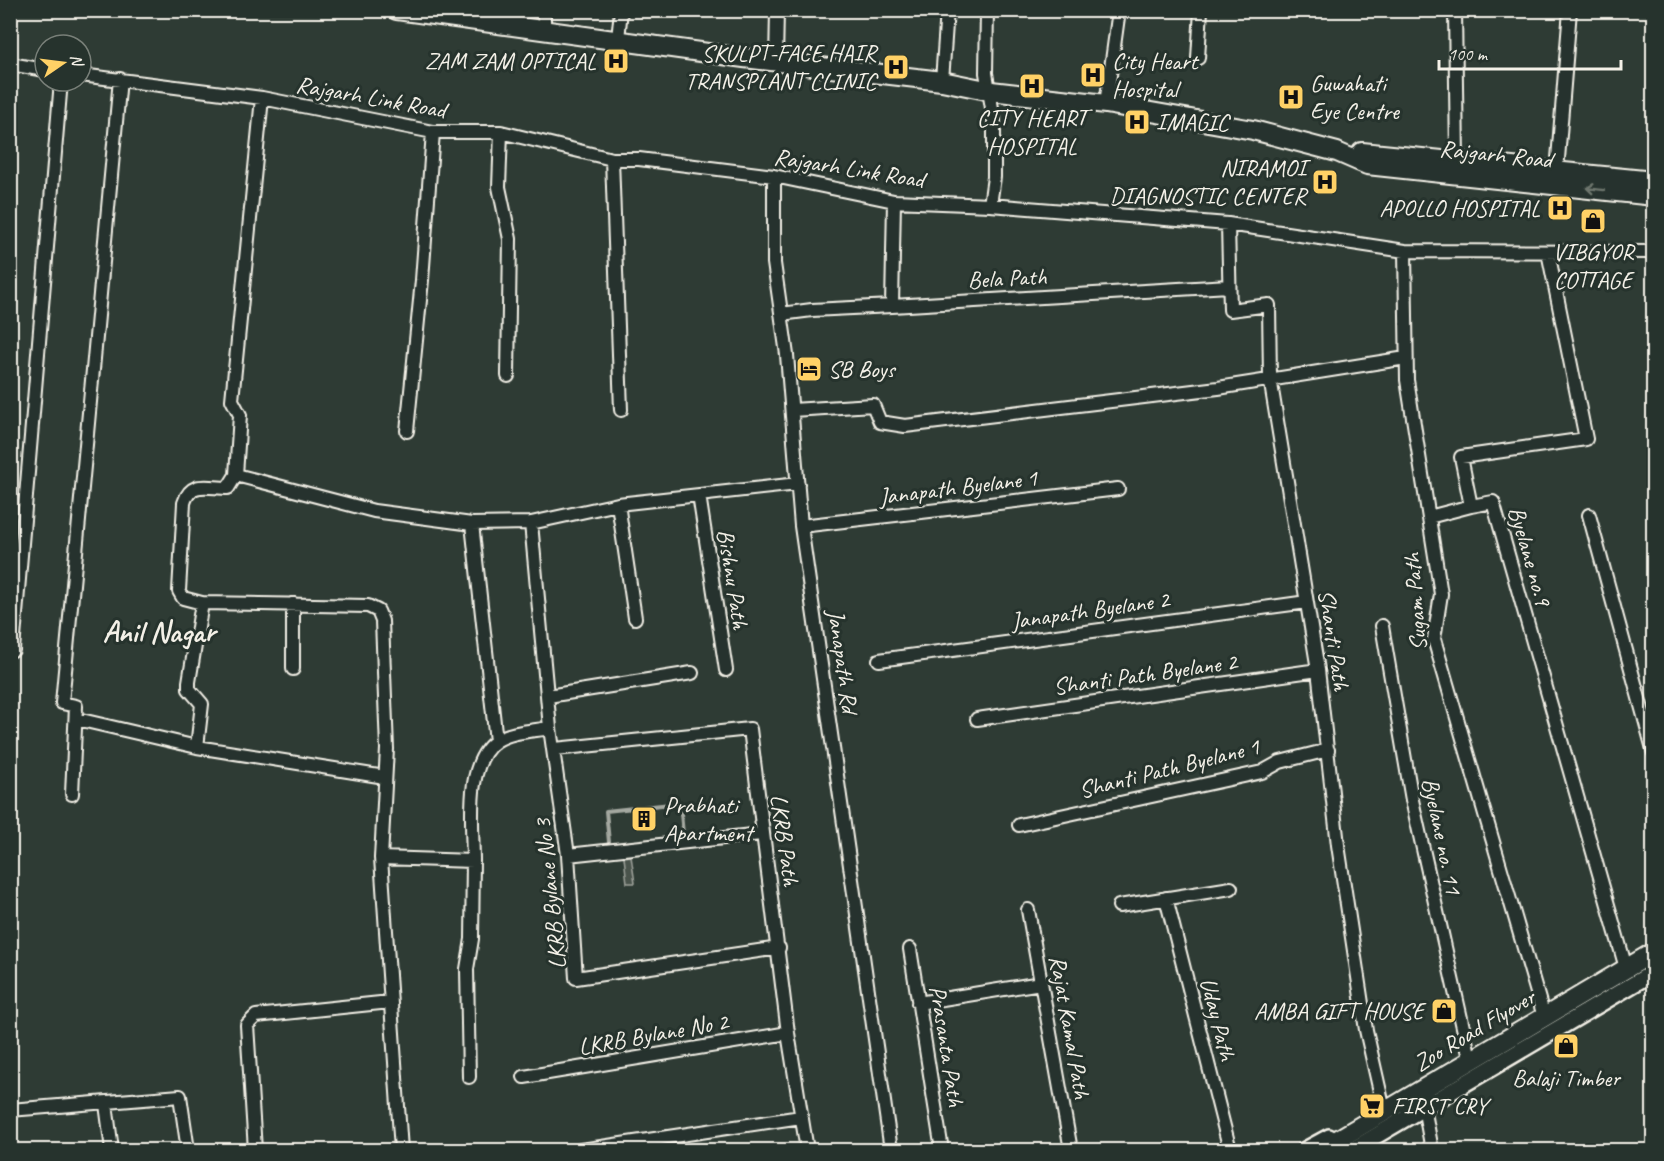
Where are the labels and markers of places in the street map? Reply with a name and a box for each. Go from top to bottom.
place label: SKULPT-FACE HAIR TRANSPLANT CLINIC [685,38,879,96]
place label: ZAM ZAM OPTICAL [425,46,597,76]
hospital icon: ZAM ZAM OPTICAL [601,46,631,76]
place label: City Heart Hospital [1112,46,1200,104]
hospital icon: SKULPT-FACE HAIR TRANSPLANT CLINIC [881,52,911,82]
hospital icon: City Heart Hospital [1078,60,1108,90]
place label: Guwahati Eye Centre [1310,68,1401,126]
hospital icon: CITY HEART HOSPITAL [1017,71,1047,101]
hospital icon: Guwahati Eye Centre [1276,82,1306,112]
place label: CITY HEART HOSPITAL [977,103,1093,161]
hospital icon: IMAGIC [1122,107,1152,137]
place label: IMAGIC [1156,107,1231,137]
place label: NIRAMOI DIAGNOSTIC CENTER [1110,153,1311,211]
hospital icon: NIRAMOI DIAGNOSTIC CENTER [1310,167,1340,197]
place label: APOLLO HOSPITAL [1380,193,1541,223]
hospital icon: APOLLO HOSPITAL [1545,193,1575,223]
shop icon: VIBGYOR COTTAGE [1578,206,1608,236]
place label: VIBGYOR COTTAGE [1553,237,1635,295]
hotel icon: SB Boys [794,354,824,384]
place label: SB Boys [828,354,896,384]
place label: Prabhati Apartment [664,790,755,848]
building icon: Prabhati Apartment [629,804,659,834]
place label: AMBA GIFT HOUSE [1254,996,1427,1026]
shop icon: AMBA GIFT HOUSE [1429,996,1459,1026]
shop icon: Balaji Timber [1551,1031,1581,1061]
place label: Balaji Timber [1512,1063,1622,1093]
supermarket icon: FIRST CRY [1357,1091,1387,1121]
place label: FIRST CRY [1392,1091,1492,1121]

